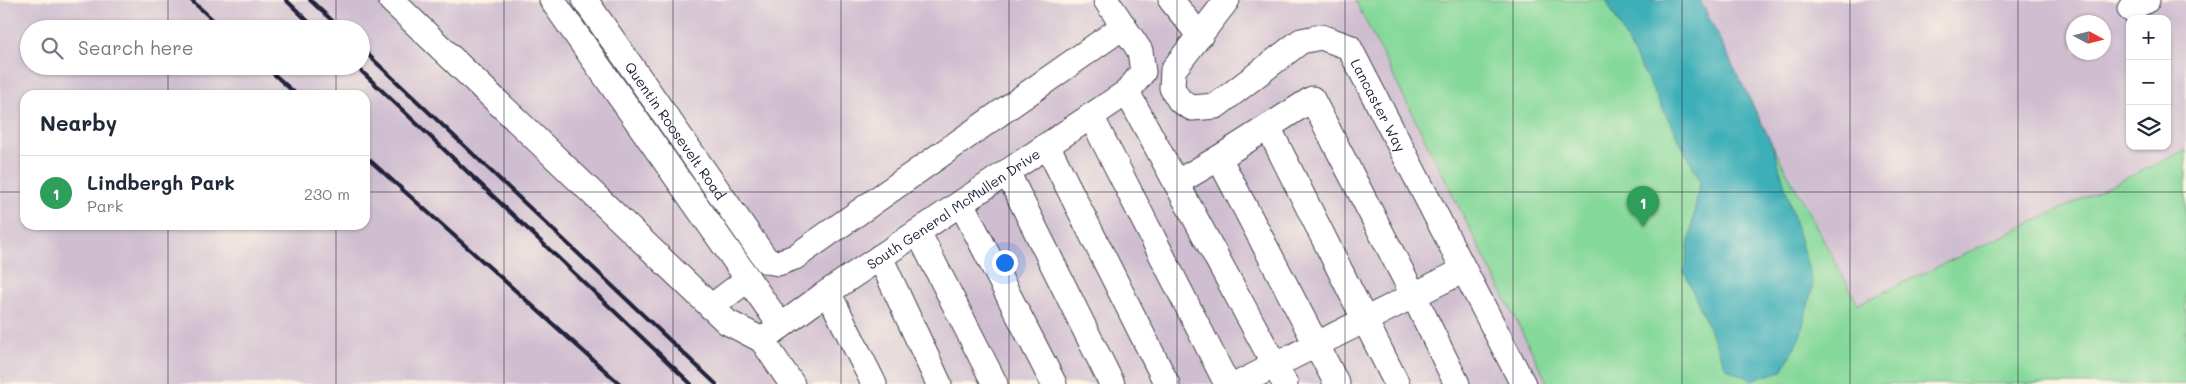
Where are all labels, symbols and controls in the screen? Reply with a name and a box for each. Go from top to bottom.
north arrow [2066,15,2111,60]
map controls [2126,15,2171,150]
button: + [2126,15,2171,60]
search box [20,20,370,75]
icon: search [38,34,66,62]
text: Search here [78,35,194,60]
street label: Lancaster Way [1347,55,1411,155]
street label: Quentin Roosevelt Road [621,58,731,203]
button: − [2126,60,2171,105]
button: layers [2126,105,2171,150]
text: Nearby [40,109,117,136]
street label: South General McMullen Drive [863,144,1043,273]
text: Lindbergh Park [87,170,235,195]
text: 1 [52,183,60,204]
text: 230 m [304,183,350,204]
pin: 1 [1627,186,1659,227]
text: Park [87,195,123,216]
your location [992,250,1018,276]

